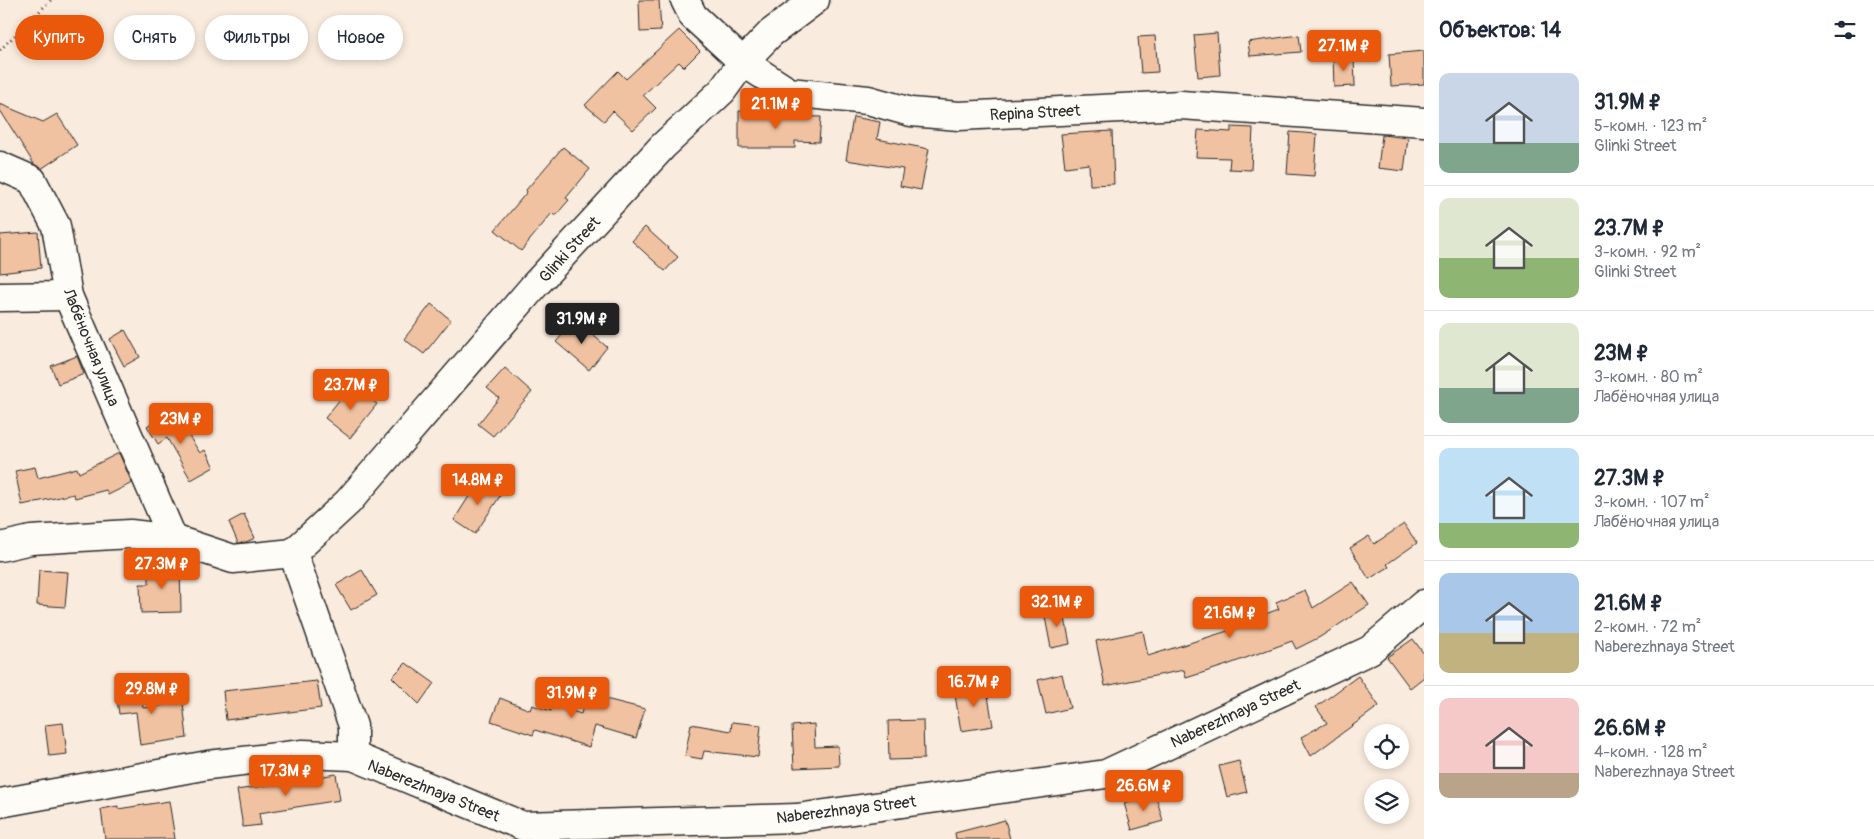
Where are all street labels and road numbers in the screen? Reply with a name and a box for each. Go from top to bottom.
street label: Repina Street [989,101,1081,125]
street label: Glinki Street [535,212,605,287]
street label: Лабёночная улица [58,285,124,409]
street label: Naberezhnaya Street [1167,675,1304,753]
street label: Naberezhnaya Street [365,755,503,827]
street label: Naberezhnaya Street [775,791,918,828]

